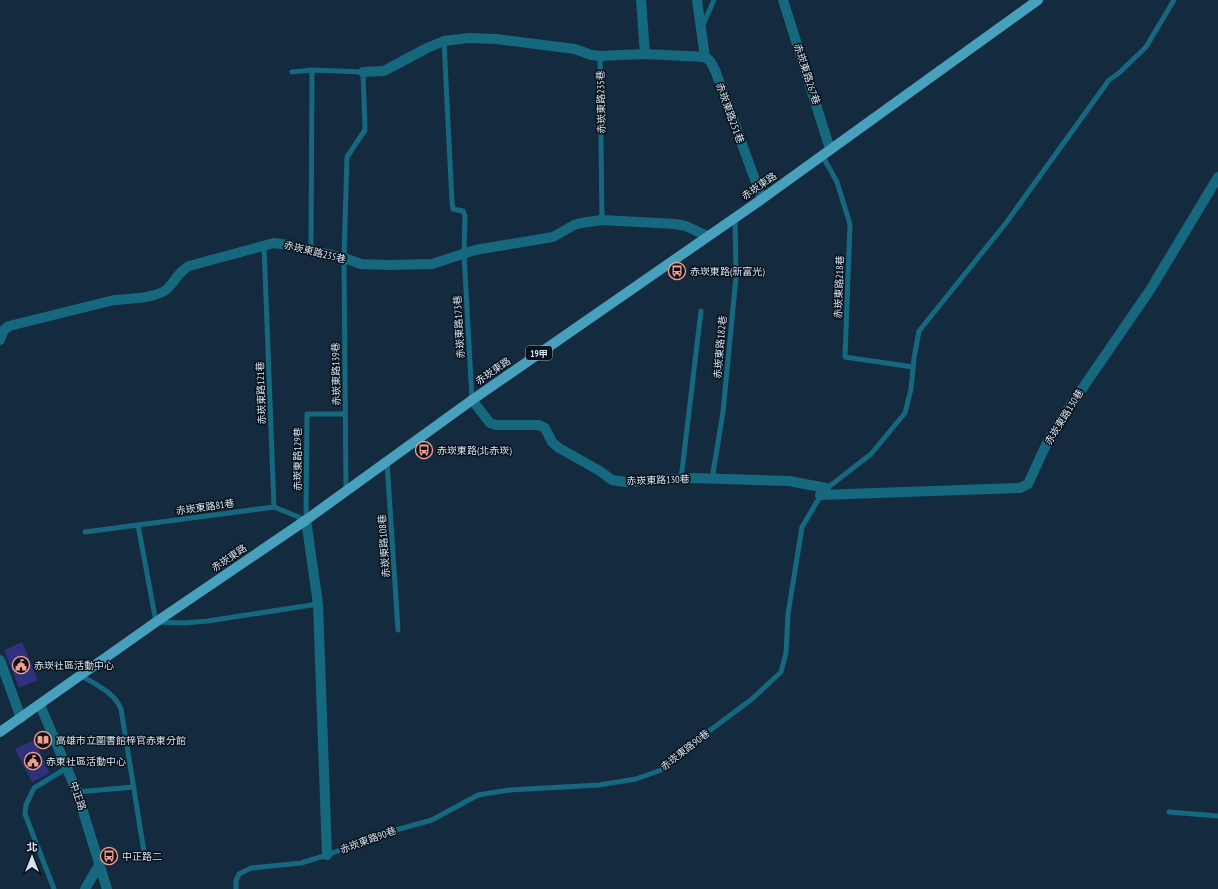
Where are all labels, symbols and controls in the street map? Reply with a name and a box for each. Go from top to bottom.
street label: 赤崁東路267巷 [791,42,823,106]
street label: 赤崁東路235巷 [594,70,608,134]
street label: 赤崁東路251巷 [713,81,747,145]
street label: 赤崁東路 [739,169,779,203]
street label: 赤崁東路235巷 [283,238,347,266]
street label: 赤崁東路218巷 [831,255,847,319]
bus stop icon: 赤崁東路(新富光) [667,261,687,281]
place label: 赤崁東路(新富光) [690,265,765,278]
street label: 赤崁東路173巷 [451,295,467,359]
street label: 赤崁東路182巷 [711,315,729,379]
street label: 赤崁東路139巷 [329,342,343,406]
road number: 19甲 [526,346,552,360]
street label: 赤崁東路 [473,354,513,388]
street label: 赤崁東路121巷 [253,361,269,425]
street label: 赤崁東路130巷 [1042,387,1086,447]
street label: 赤崁東路129巷 [291,427,304,491]
bus stop icon: 赤崁東路(北赤崁) [414,440,434,460]
place label: 赤崁東路(北赤崁) [437,444,512,457]
street label: 赤崁東路130巷 [626,472,690,488]
street label: 赤崁東路81巷 [175,496,235,518]
street label: 赤崁東路108巷 [375,514,393,578]
street label: 赤崁東路 [209,541,249,575]
public building icon: 赤崁社區活動中心 [11,655,31,675]
place label: 赤崁社區活動中心 [34,659,114,672]
street label: 赤崁東路90巷 [658,727,712,773]
library icon: 高雄市立圖書館梓官赤東分館 [33,730,53,750]
place label: 高雄市立圖書館梓官赤東分館 [56,734,186,747]
public building icon: 赤東社區活動中心 [23,751,43,771]
place label: 赤東社區活動中心 [46,755,126,768]
street label: 中正路 [67,780,89,812]
street label: 赤崁東路90巷 [338,824,398,856]
north arrow [12,837,52,877]
text: 北 [27,840,38,854]
bus stop icon: 中正路二 [99,846,119,866]
place label: 中正路二 [122,850,162,863]

